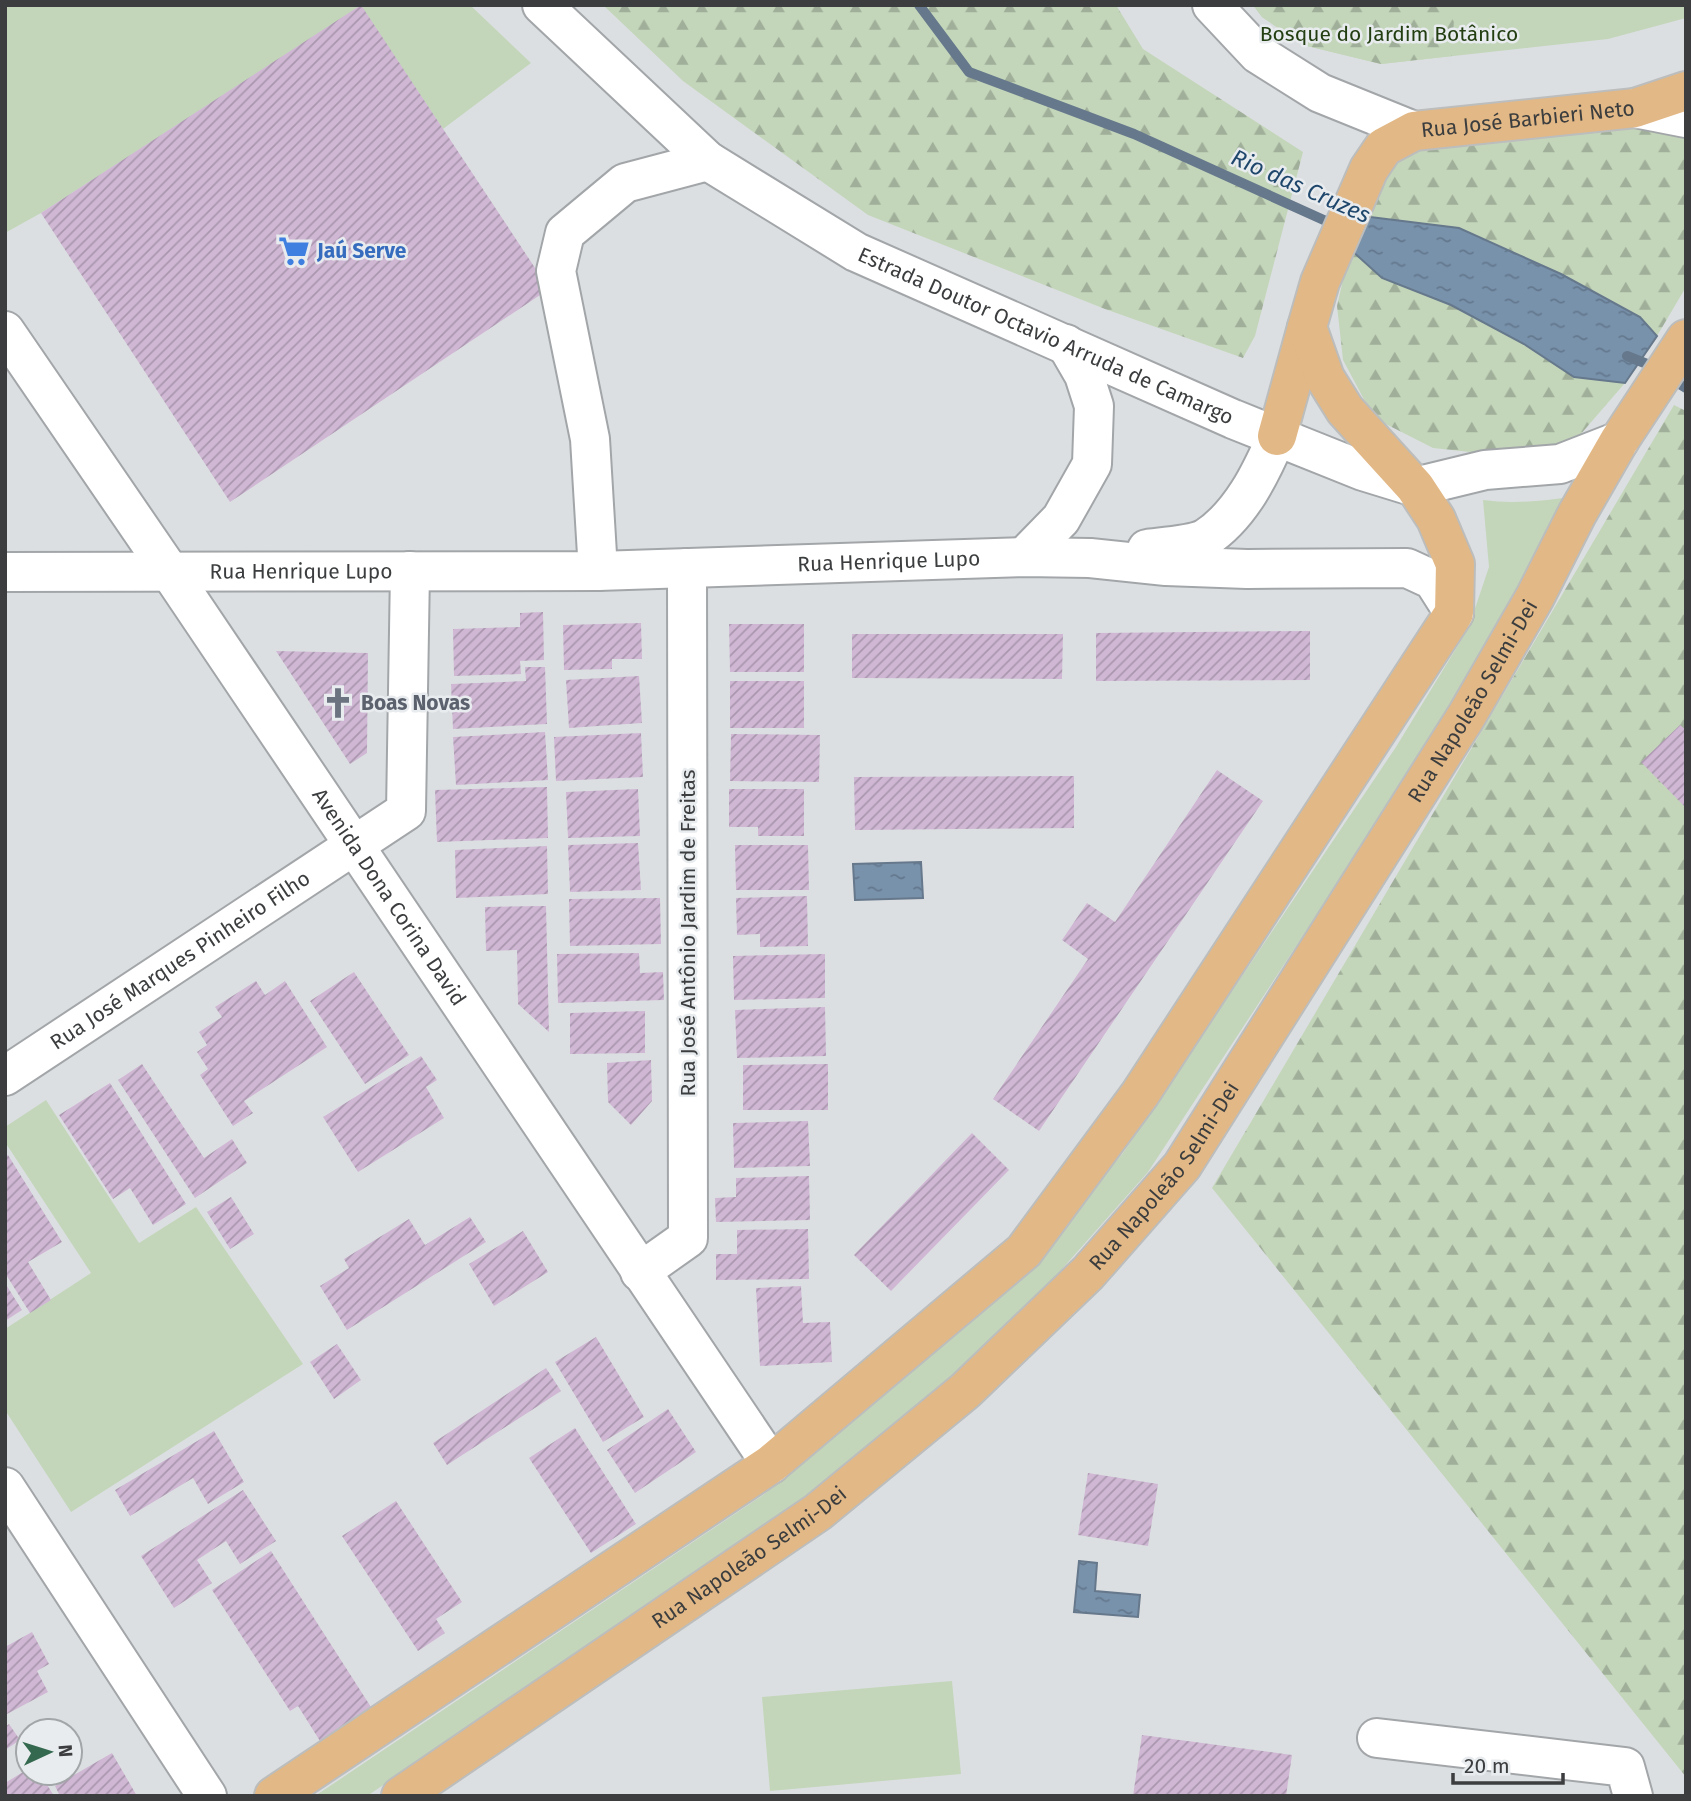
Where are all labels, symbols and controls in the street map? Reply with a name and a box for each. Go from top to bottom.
park label: Bosque do Jardim Botânico [1260,21,1518,47]
street label: Rua José Barbieri Neto [1420,95,1636,143]
water label: Rio das Cruzes [1227,143,1375,229]
supermarket icon: Jaú Serve [277,234,311,268]
place label: Jaú Serve [316,238,407,264]
street label: Estrada Doutor Octavio Arruda de Camargo [854,241,1238,431]
street label: Rua Henrique Lupo [797,545,981,577]
street label: Rua Henrique Lupo [209,558,393,585]
street label: Rua Napoleão Selmi-Dei [1402,595,1543,807]
church icon: Boas Novas [321,686,355,720]
place label: Boas Novas [361,690,470,716]
street label: Rua José Antônio Jardim de Freitas [675,769,701,1097]
street label: Avenida Dona Corina David [306,783,472,1011]
street label: Rua José Marques Pinheiro Filho [45,865,315,1055]
street label: Rua Napoleão Selmi-Dei [1083,1077,1245,1276]
street label: Rua Napoleão Selmi-Dei [647,1481,852,1634]
north arrow [14,1717,84,1787]
scale bar [1453,1742,1563,1786]
text: N [54,1744,77,1758]
text: 20 m [1464,1753,1510,1779]

